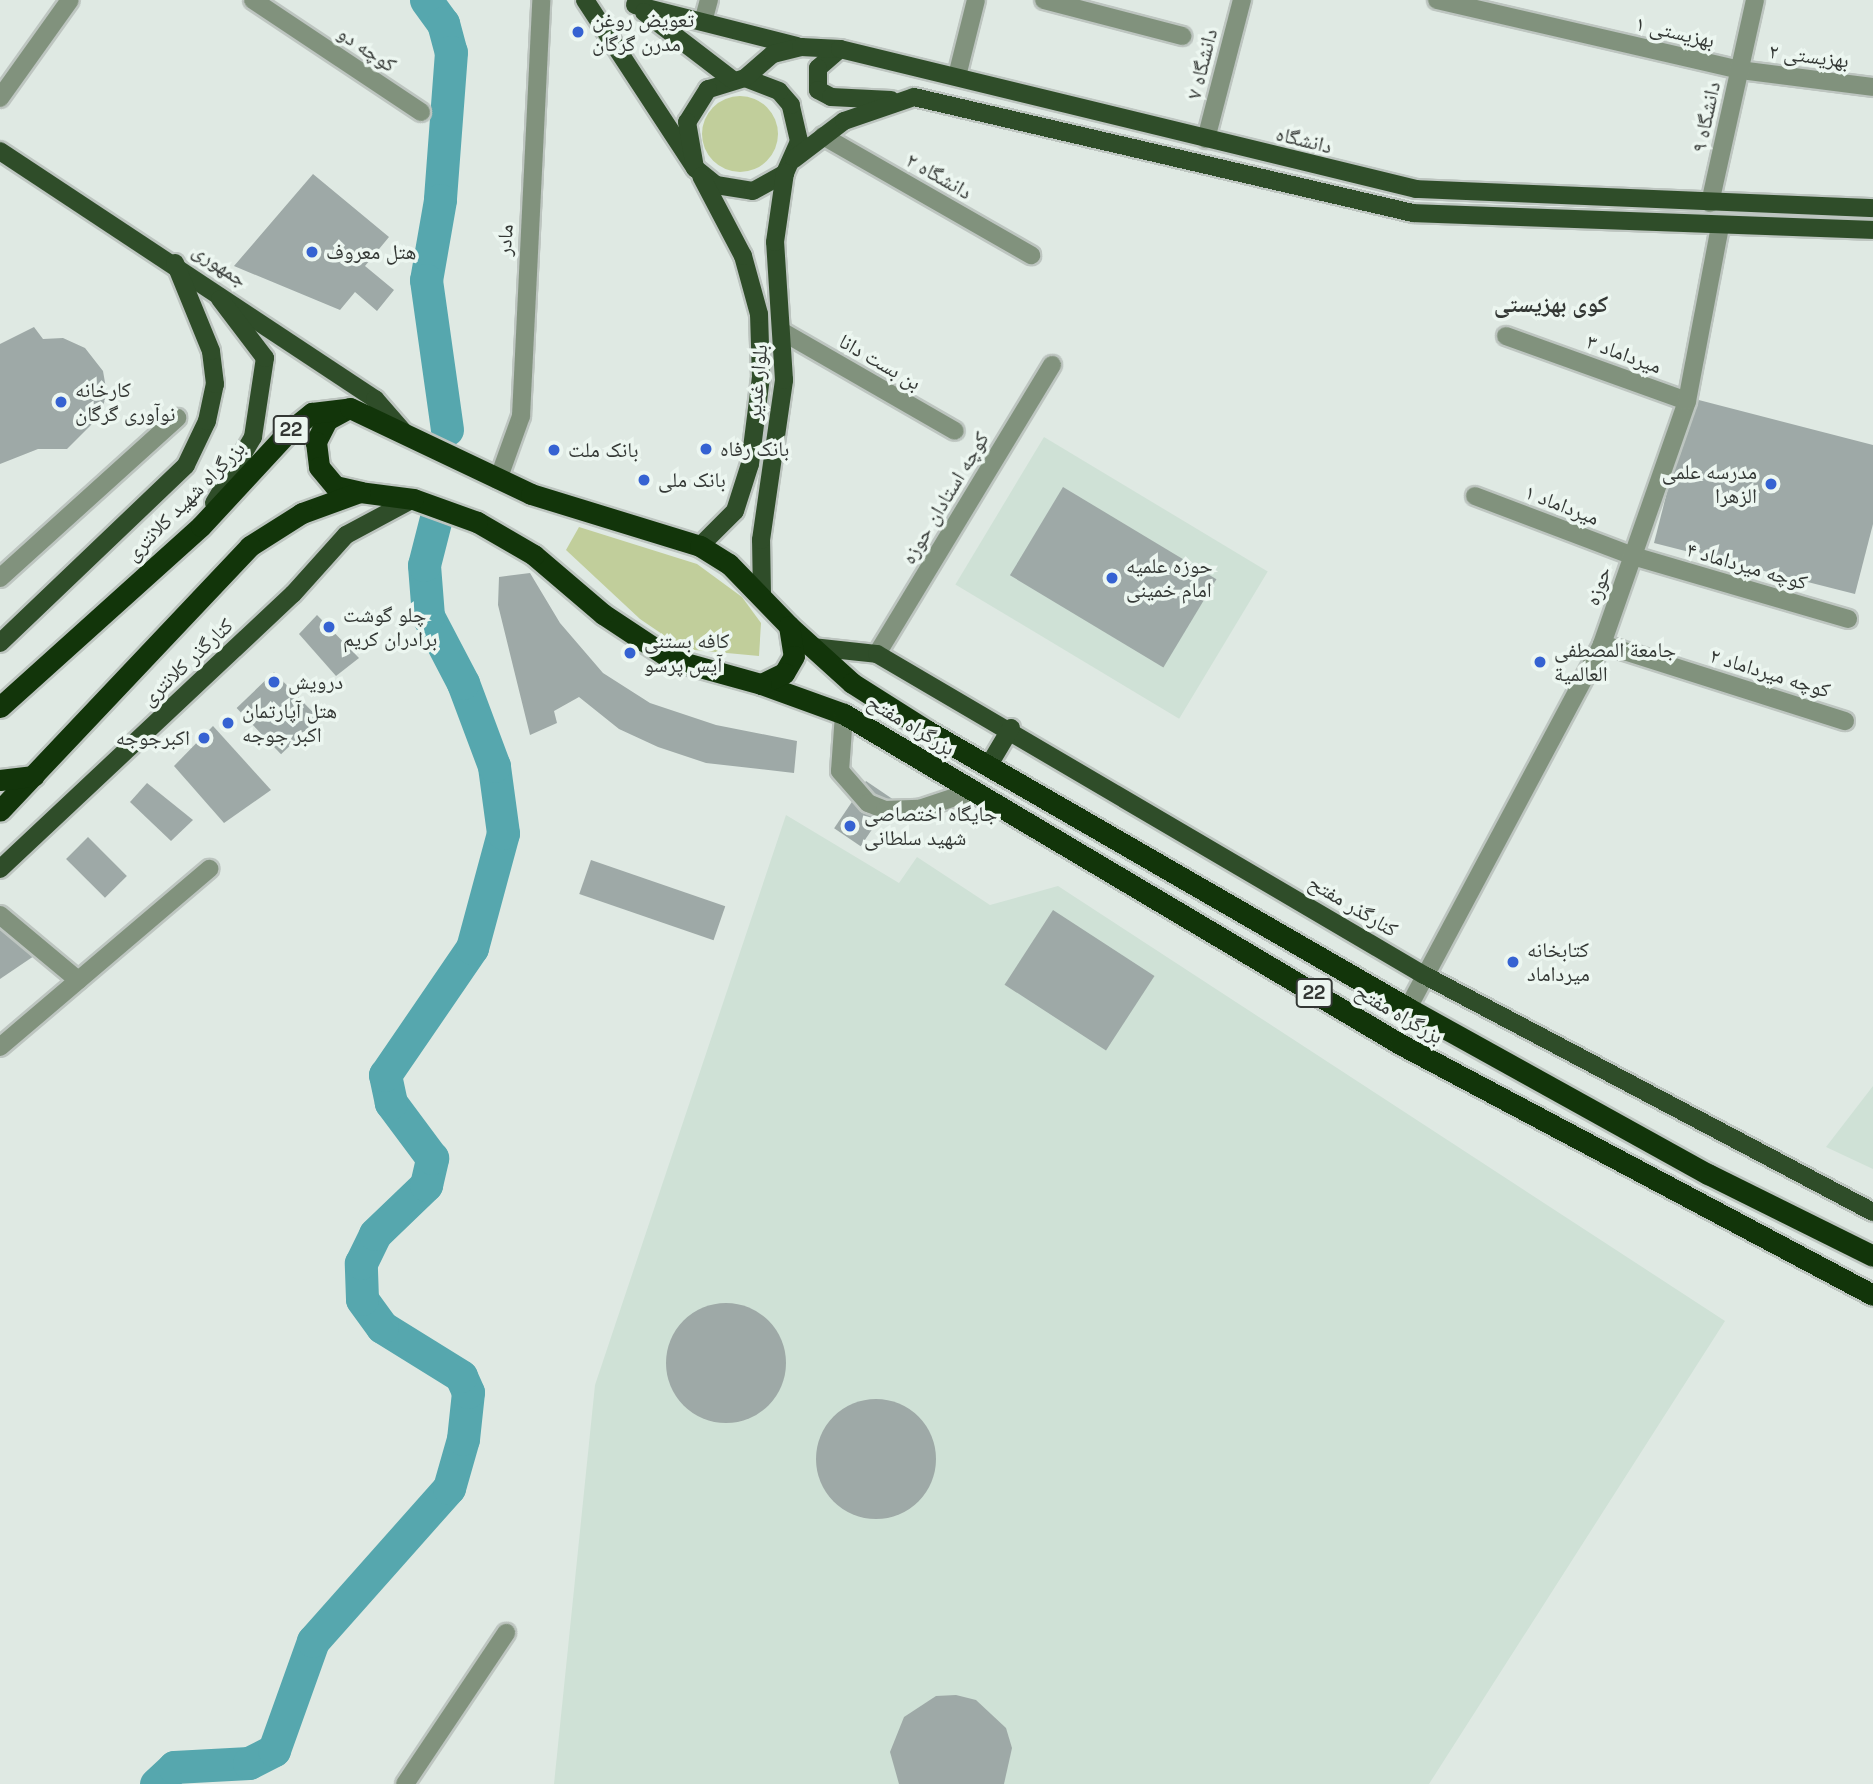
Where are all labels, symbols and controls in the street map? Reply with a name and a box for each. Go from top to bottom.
place label: تعویض روغن مدرن گرگان [592,7,694,57]
street label: ۱ بهزیستی [1633,11,1717,53]
street label: کوچه دو [333,20,401,78]
marker: تعویض روغن مدرن گرگان [570,24,586,40]
street label: ۷ دانشگاه [1181,26,1223,102]
street label: ۲ بهزیستی [1768,39,1850,73]
street label: ۹ دانشگاه [1686,79,1726,155]
street label: دانشگاه [1273,121,1335,159]
street label: دانشگاه ۲ [902,147,976,205]
street label: مادر [491,223,519,257]
street label: جمهوری [188,238,252,292]
place label: هتل معروف [326,239,416,265]
marker: هتل معروف [304,244,320,260]
district label: کوی بهزیستی [1494,290,1608,318]
street label: بن بست دانا [835,328,925,396]
street label: ۳ میرداماد [1583,329,1665,379]
street label: بلوار غدیر [741,343,773,421]
place label: کارخانه نوآوری گرگان [75,377,175,427]
marker: کارخانه نوآوری گرگان [53,394,69,410]
road number: 22 [272,414,310,446]
street label: کوچه استادان حوزه [896,427,994,569]
street label: بزرگراه شهید کلانتری [120,436,250,566]
place label: بانک رفاه [720,436,789,462]
place label: بانک ملت [568,437,638,463]
marker: بانک رفاه [698,441,714,457]
marker: بانک ملت [546,442,562,458]
place label: مدرسه علمی الزهرا [1662,459,1757,509]
place label: بانک ملی [658,467,726,493]
marker: بانک ملی [636,472,652,488]
marker: مدرسه علمی الزهرا [1763,476,1779,492]
street label: ۱ میرداماد [1521,479,1603,531]
street label: کوچه میرداماد ۴ [1684,537,1810,595]
place label: حوزه علمیه امام خمینی [1126,553,1213,603]
street label: حوزه [1579,563,1617,609]
marker: حوزه علمیه امام خمینی [1104,570,1120,586]
place label: چلو گوشت برادران کریم [343,602,437,652]
street label: کنارگذر کلانتری [136,613,238,711]
marker: چلو گوشت برادران کریم [321,619,337,635]
place label: کافه بستنی آیس پرسو [644,628,730,678]
place label: جامعة المصطفی العالمیة [1554,637,1676,687]
street label: کوچه میرداماد ۲ [1707,643,1833,703]
marker: کافه بستنی آیس پرسو [622,645,638,661]
marker: جامعة المصطفی العالمیة [1532,654,1548,670]
place label: درویش [288,669,343,695]
marker: درویش [266,674,282,690]
street label: بزرگراه مفتح [863,689,959,761]
place label: هتل آپارتمان اکبر جوجه [242,698,337,748]
marker: هتل آپارتمان اکبر جوجه [220,715,236,731]
place label: اکبرجوجه [116,725,190,751]
marker: اکبرجوجه [196,730,212,746]
place label: جایگاه اختصاصی شهید سلطانی [864,801,997,851]
marker: جایگاه اختصاصی شهید سلطانی [842,818,858,834]
street label: کنارگذر مفتح [1304,870,1402,942]
place label: کتابخانه میرداماد [1527,937,1590,987]
marker: کتابخانه میرداماد [1505,954,1521,970]
road number: 22 [1295,978,1333,1009]
street label: بزرگراه مفتح [1350,979,1448,1049]

